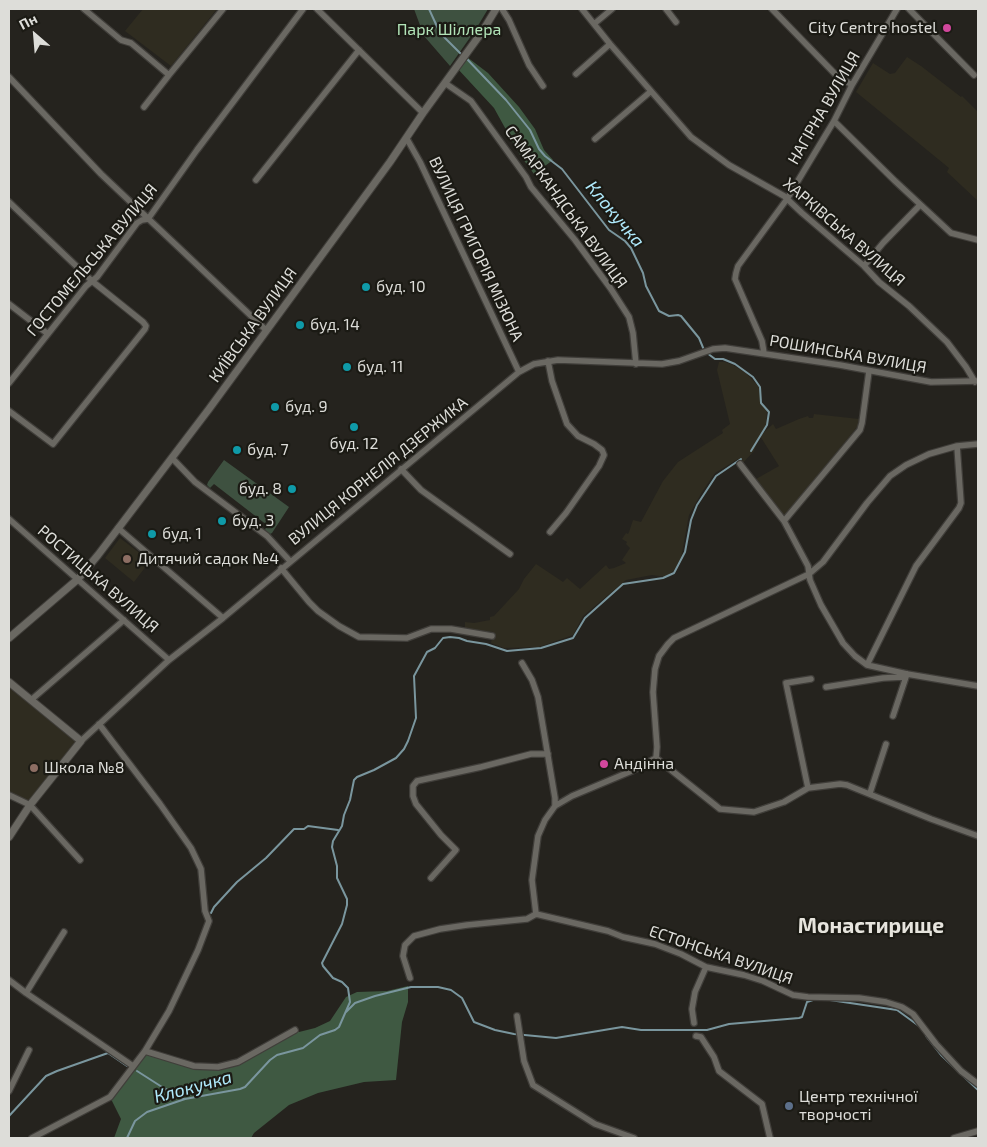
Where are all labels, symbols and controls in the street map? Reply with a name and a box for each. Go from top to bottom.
text: Пн [16,9,40,33]
north arrow [10,10,60,60]
place label: City Centre hostel [808,18,937,38]
park label: Парк Шіллера [397,20,501,40]
marker: City Centre hostel [941,22,953,34]
street label: НАГІРНА ВУЛИЦЯ [784,48,864,168]
street label: САМАРКАНДСЬКА ВУЛИЦЯ [501,122,631,292]
street label: ВУЛИЦЯ ГРИГОРІЯ МІЗЮНА [425,154,527,344]
street label: ХАРКІВСЬКА ВУЛИЦЯ [779,174,909,290]
water label: Клокучка [581,176,649,252]
street label: ГОСТОМЕЛЬСЬКА ВУЛИЦЯ [23,180,161,340]
street label: КИЇВСЬКА ВУЛИЦЯ [205,264,301,386]
place label: буд. 10 [376,277,426,297]
marker: буд. 10 [360,281,372,293]
place label: буд. 14 [310,315,360,335]
marker: буд. 14 [294,319,306,331]
street label: РОШИНСЬКА ВУЛИЦЯ [768,331,928,377]
place label: буд. 11 [357,357,403,377]
marker: буд. 11 [341,361,353,373]
street label: ВУЛИЦЯ КОРНЕЛІЯ ДЗЕРЖИКА [285,393,471,549]
place label: буд. 9 [285,397,328,417]
marker: буд. 9 [269,401,281,413]
marker: буд. 12 [348,421,360,433]
place label: буд. 12 [330,434,378,454]
place label: буд. 7 [247,440,289,460]
marker: буд. 7 [231,444,243,456]
place label: буд. 8 [239,479,282,499]
marker: буд. 8 [286,483,298,495]
place label: буд. 3 [232,511,274,531]
marker: буд. 3 [216,515,228,527]
street label: РОСТИЦЬКА ВУЛИЦЯ [34,521,162,637]
place label: буд. 1 [162,524,202,544]
marker: буд. 1 [146,528,158,540]
place label: Дитячий садок №4 [137,549,279,569]
marker: Дитячий садок №4 [121,553,133,565]
place label: Андінна [614,754,674,774]
place label: Школа №8 [44,758,125,778]
marker: Андінна [598,758,610,770]
marker: Школа №8 [28,762,40,774]
district label: Монастирище [798,913,944,939]
street label: ЕСТОНСЬКА ВУЛИЦЯ [647,921,795,989]
water label: Клокучка [152,1066,234,1108]
place label: Центр технічної творчості [799,1087,918,1125]
marker: Центр технічної творчості [783,1100,795,1112]

